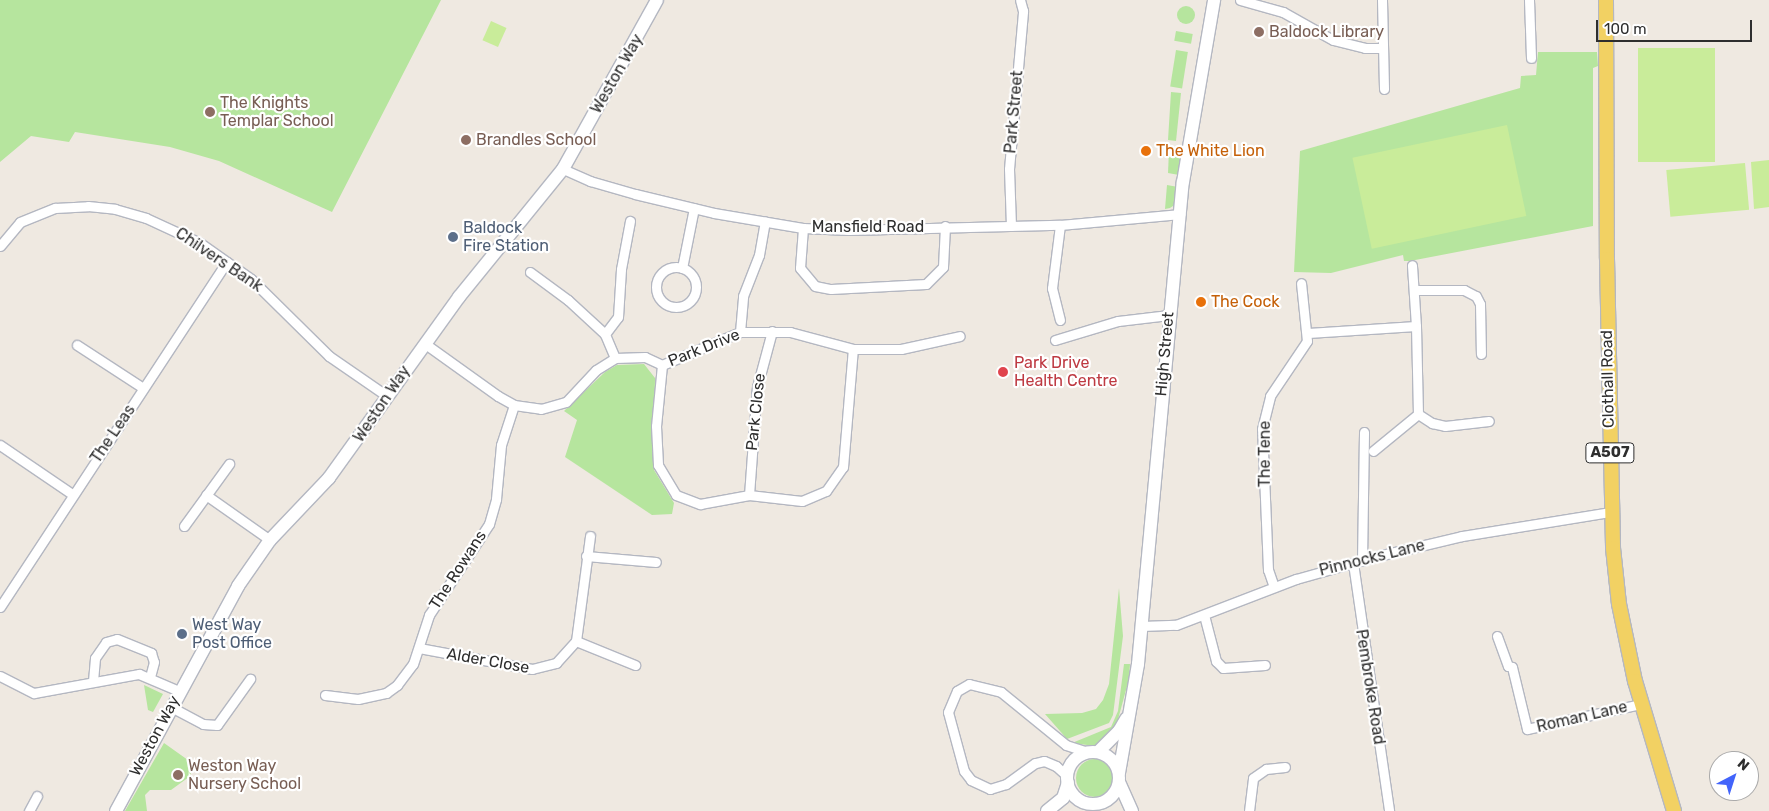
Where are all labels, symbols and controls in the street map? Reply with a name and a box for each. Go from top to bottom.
scale bar [1599,10,1755,42]
text: 100 m [1604,20,1646,38]
place label: Baldock Library [1269,22,1384,42]
marker: Baldock Library [1253,26,1265,38]
street label: Weston Way [587,31,647,117]
street label: Park Street [1001,70,1027,154]
place label: The Knights Templar School [220,93,334,131]
marker: The Knights Templar School [204,106,216,118]
place label: Brandles School [476,130,596,150]
marker: Brandles School [460,134,472,146]
place label: The White Lion [1156,141,1265,161]
marker: The White Lion [1140,145,1152,157]
street label: Mansfield Road [812,217,924,237]
place label: Baldock Fire Station [463,218,549,256]
street label: Chilvers Bank [172,224,266,296]
marker: Baldock Fire Station [447,231,459,243]
place label: The Cock [1211,292,1279,312]
marker: The Cock [1195,296,1207,308]
street label: High Street [1152,311,1178,397]
street label: Park Drive [665,325,743,371]
street label: Clothall Road [1598,330,1618,428]
place label: Park Drive Health Centre [1014,353,1117,391]
street label: Weston Way [349,362,415,446]
marker: Park Drive Health Centre [996,365,1010,379]
street label: Park Close [742,372,770,452]
street label: The Leas [86,401,140,467]
street label: The Tene [1255,421,1275,487]
road number: A507 [1585,440,1635,466]
street label: The Rowans [425,527,491,613]
street label: Pinnocks Lane [1317,536,1427,580]
place label: West Way Post Office [192,615,272,653]
marker: West Way Post Office [176,628,188,640]
street label: Pembroke Road [1351,628,1389,746]
street label: Alder Close [445,644,531,678]
street label: Weston Way [126,692,184,780]
street label: Roman Lane [1535,697,1629,737]
north arrow [1709,751,1759,801]
text: N [1734,755,1753,775]
place label: Weston Way Nursery School [188,756,302,794]
marker: Weston Way Nursery School [172,769,184,781]

